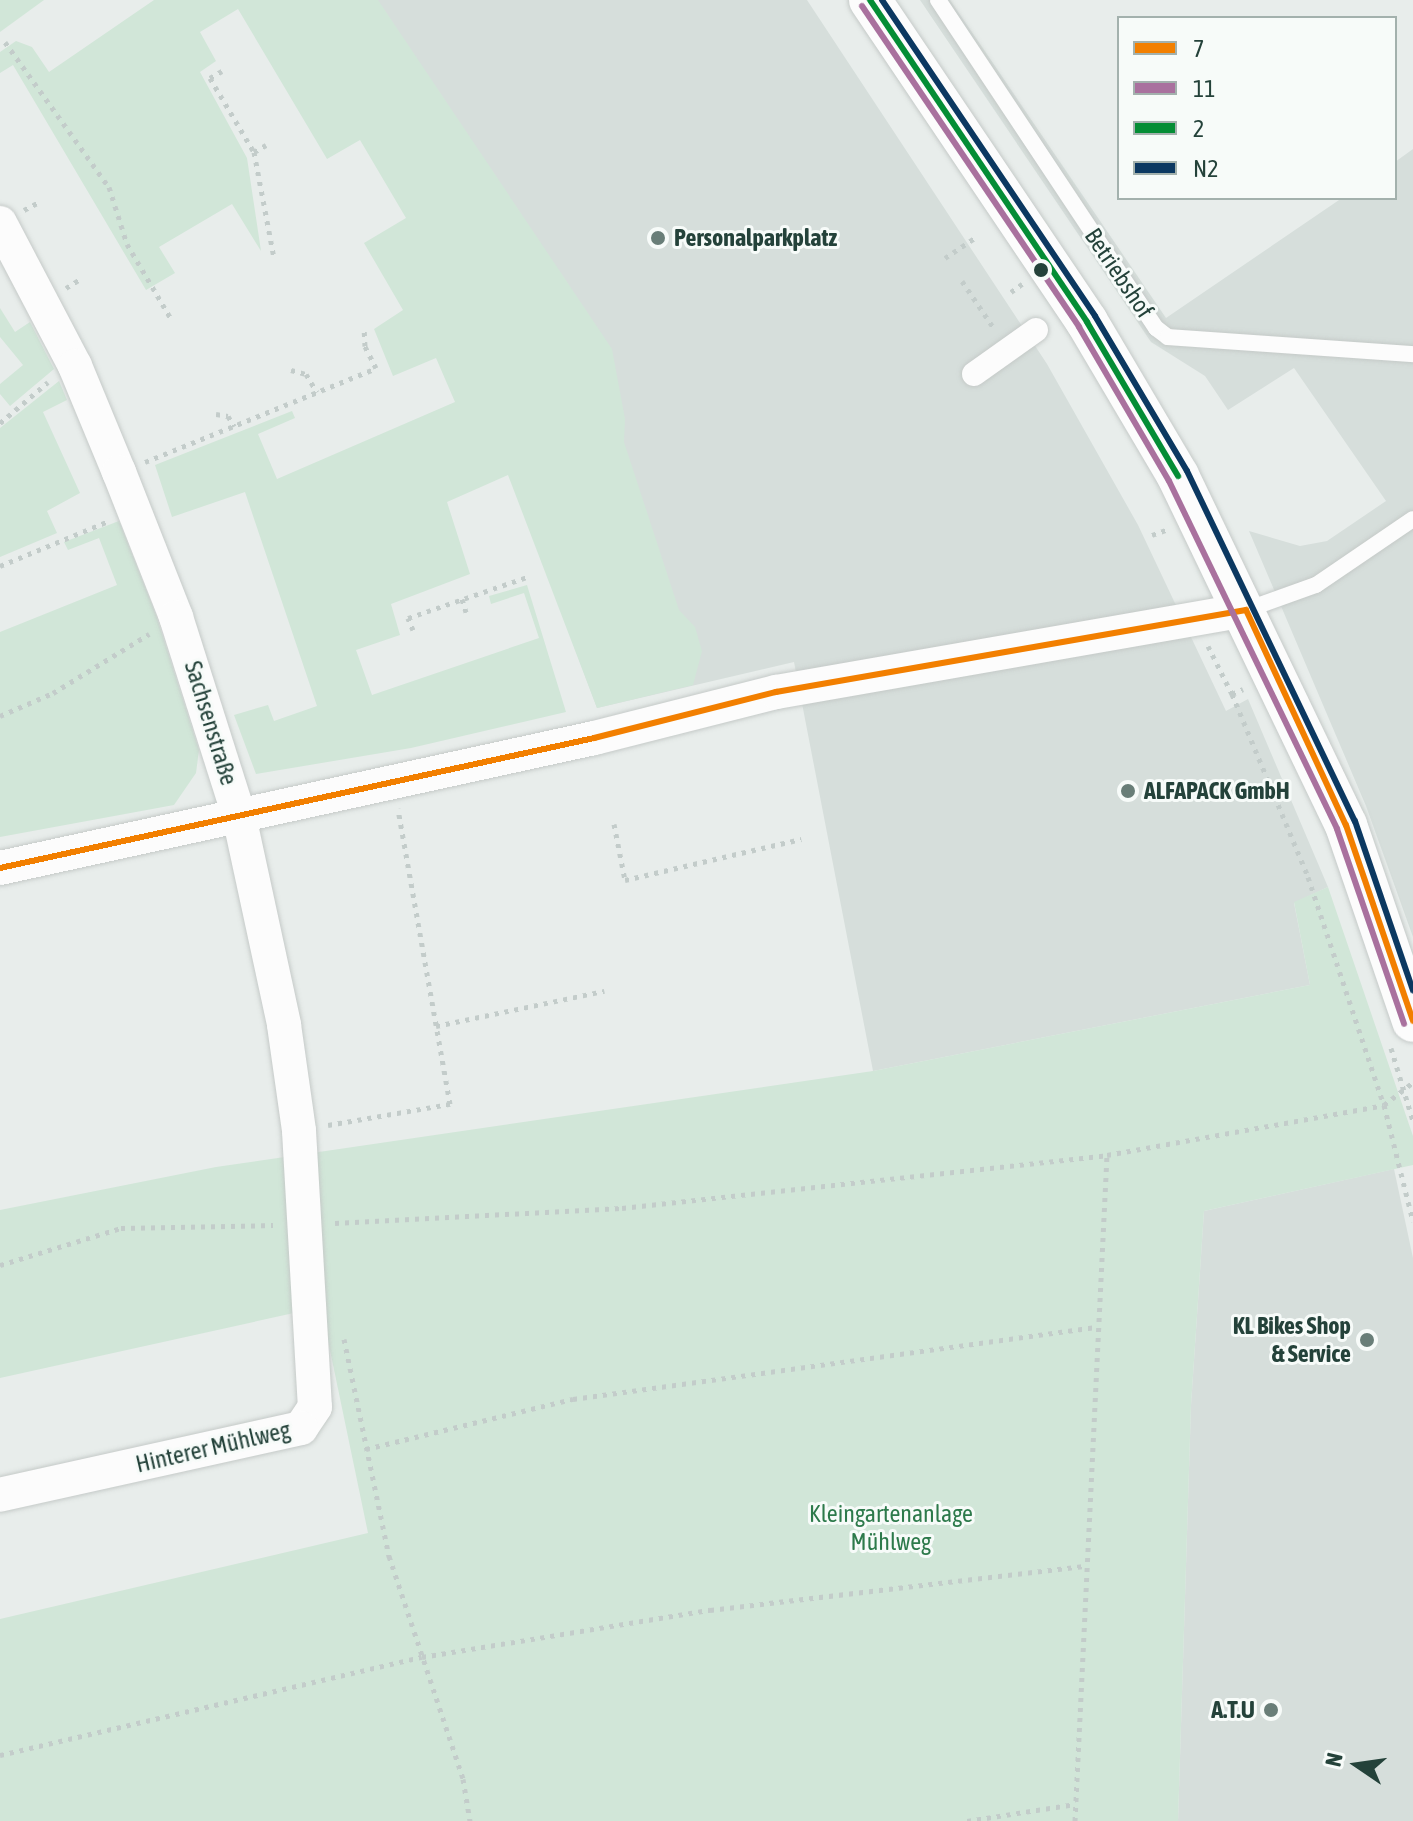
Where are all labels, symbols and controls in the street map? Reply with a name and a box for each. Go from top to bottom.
legend [1117,16,1397,200]
text: 7 [1193,35,1204,62]
text: 11 [1193,75,1216,102]
text: 2 [1193,115,1204,142]
text: N2 [1193,155,1218,182]
street label: Betriebshof [1079,223,1159,323]
place label: Personalparkplatz [674,224,837,252]
marker: Personalparkplatz [649,229,667,247]
unlabelled marker [1033,262,1049,278]
street label: Sachsenstraße [179,658,243,788]
place label: ALFAPACK GmbH [1144,777,1290,805]
marker: ALFAPACK GmbH [1119,782,1137,800]
place label: KL Bikes Shop & Service [1233,1312,1351,1368]
marker: KL Bikes Shop & Service [1358,1331,1376,1349]
street label: Hinterer Mühlweg [133,1415,293,1479]
park label: Kleingartenanlage Mühlweg [809,1500,973,1556]
place label: A.T.U [1211,1696,1255,1724]
marker: A.T.U [1262,1701,1280,1719]
north arrow [1317,1725,1397,1805]
text: N [1319,1750,1348,1769]

